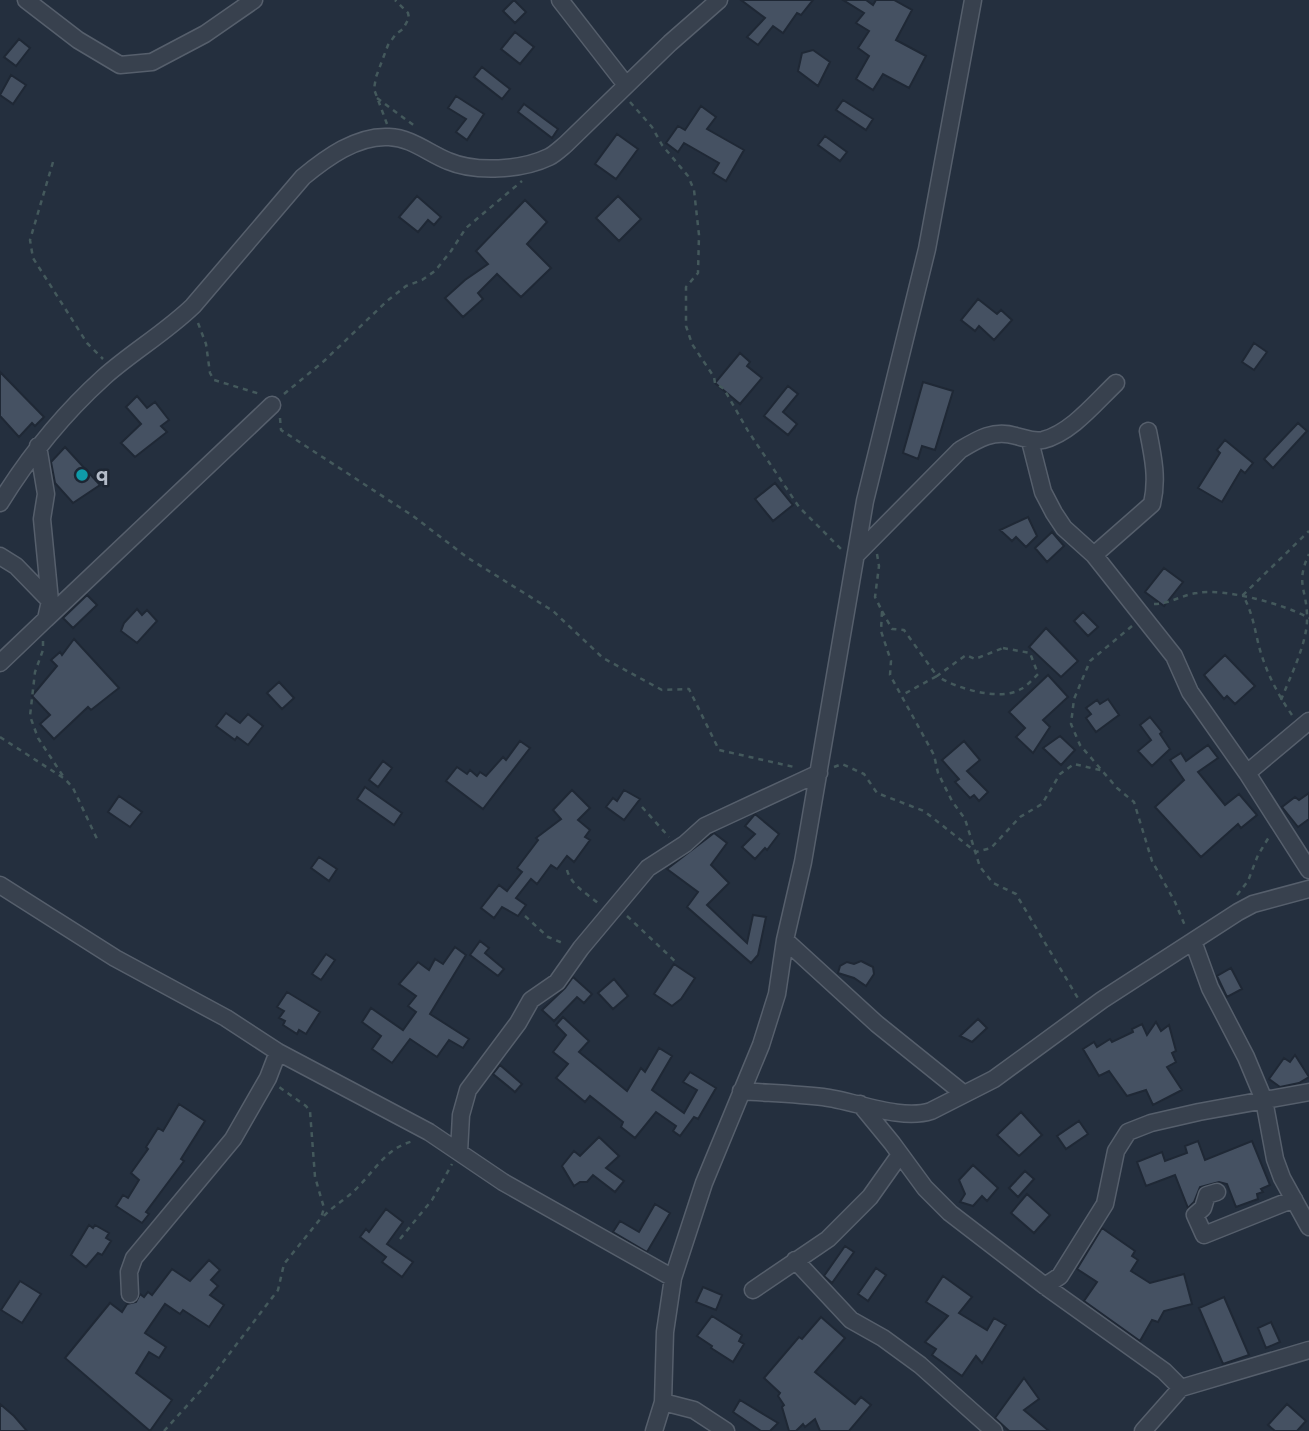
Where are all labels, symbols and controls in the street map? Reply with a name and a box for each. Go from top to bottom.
place label: q [96,464,108,486]
marker: q [74,467,90,483]

